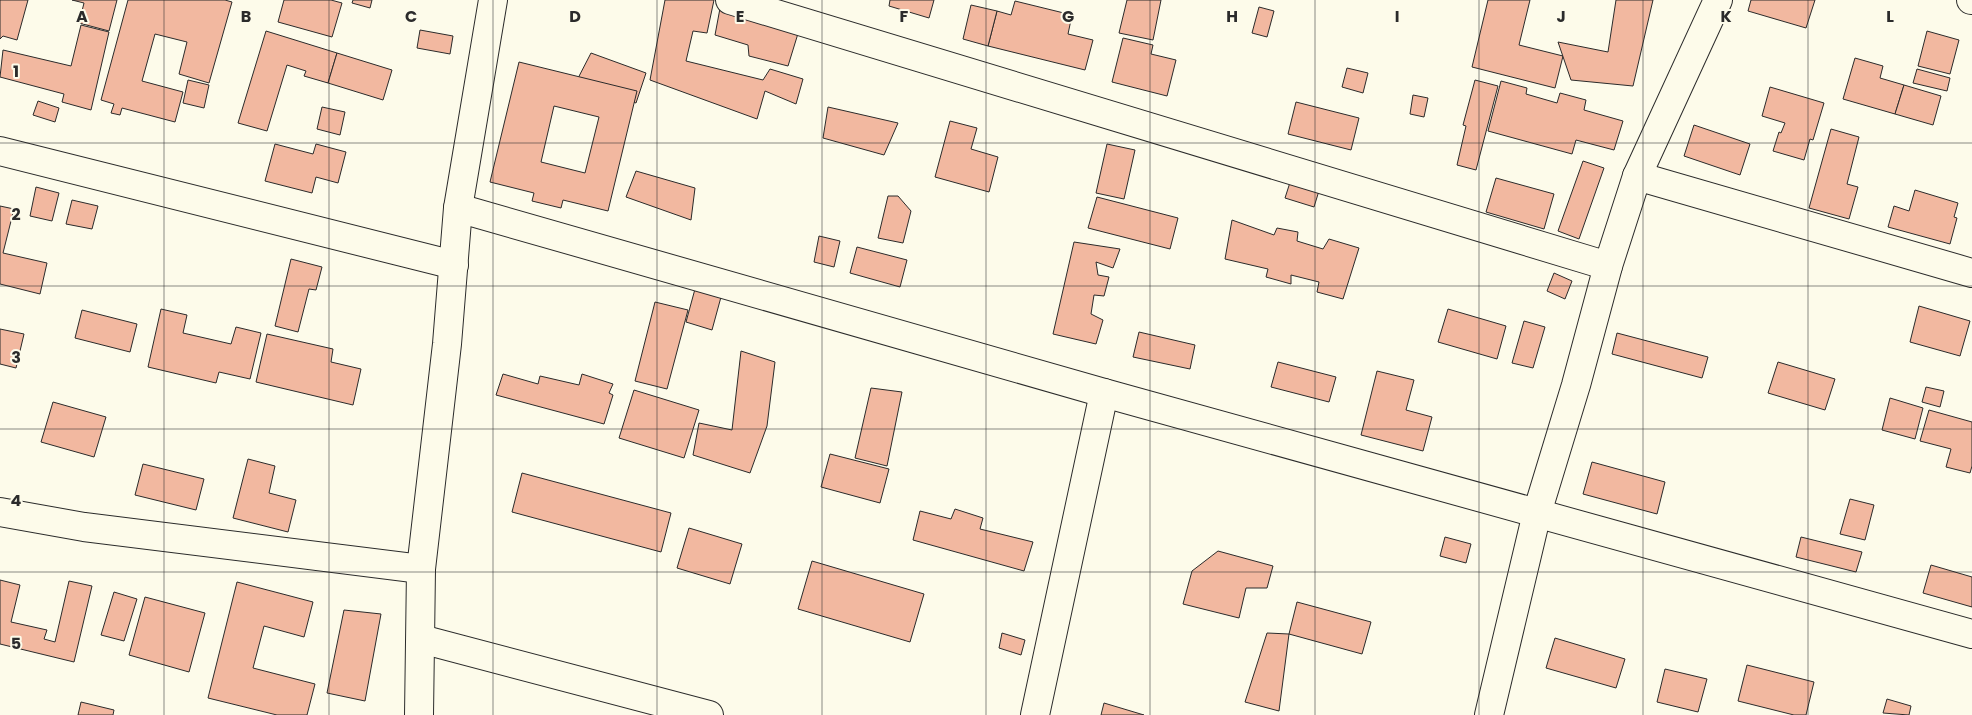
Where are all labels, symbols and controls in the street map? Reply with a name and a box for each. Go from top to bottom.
text: A [76,5,88,28]
text: B [241,5,251,28]
text: C [405,5,417,28]
text: D [569,5,581,28]
text: E [736,5,744,28]
text: F [900,5,909,28]
text: G [1062,5,1074,28]
text: H [1226,5,1238,28]
text: I [1395,5,1399,28]
text: J [1556,5,1566,28]
text: K [1720,5,1732,28]
text: L [1886,5,1894,28]
text: 1 [13,60,19,83]
text: 2 [11,203,21,226]
text: 3 [11,346,21,369]
text: 4 [11,489,22,512]
text: 5 [11,632,21,655]

